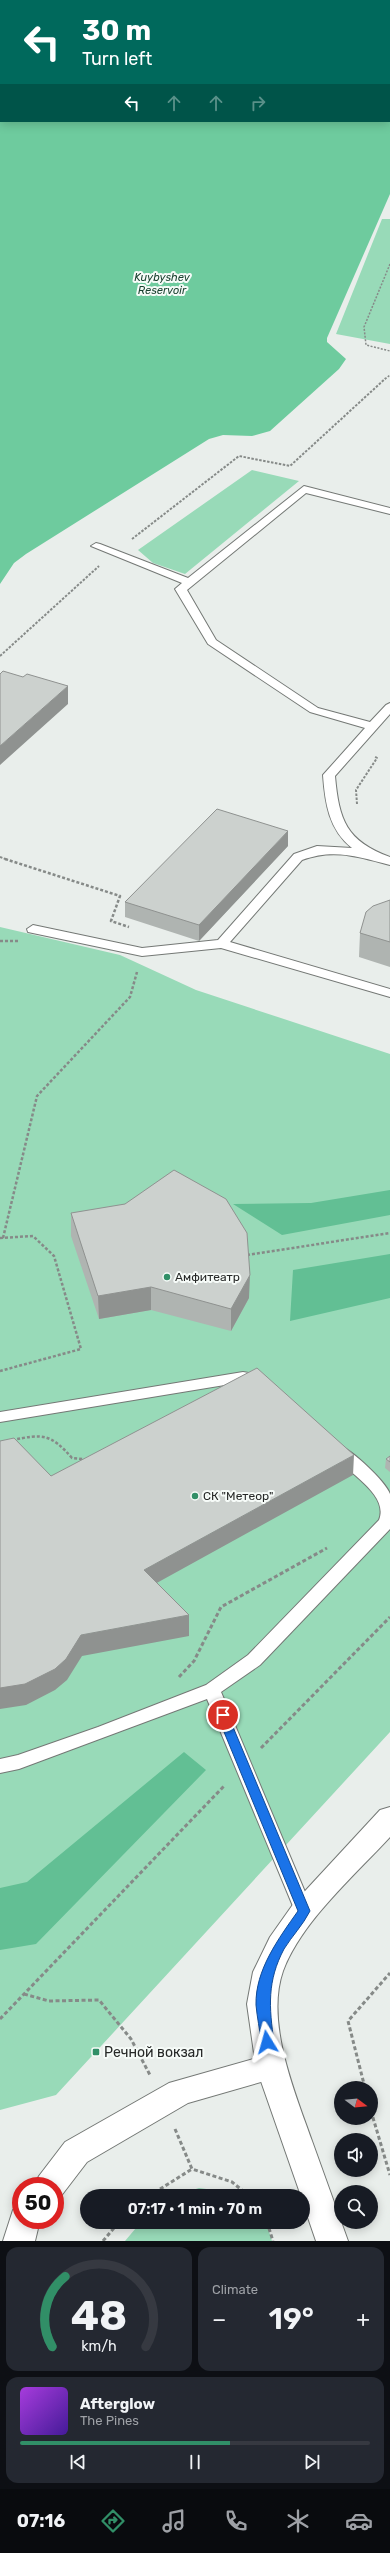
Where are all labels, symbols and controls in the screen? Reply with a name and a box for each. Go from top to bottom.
text: 30 m [82,14,151,47]
icon: left [16,16,68,68]
text: Turn left [82,48,152,70]
icon: left [121,92,143,114]
icon: ahead [163,92,185,114]
icon: ahead [205,92,227,114]
icon: right [247,92,269,114]
water label: Kuybyshev Reservoir [134,271,191,297]
place label: Амфитеатр [175,1270,240,1284]
marker: Амфитеатр [162,1272,172,1282]
place label: СК "Метеор" [203,1489,273,1503]
marker: СК "Метеор" [190,1491,200,1501]
pin [206,1698,240,1732]
icon: arrive [212,1704,234,1726]
position arrow [246,2021,288,2063]
place label: Речной вокзал [104,2044,203,2061]
marker: Речной вокзал [91,2047,101,2057]
north arrow [334,2081,378,2125]
map controls [334,2081,378,2229]
button: sound [334,2133,378,2177]
speed limit sign: 50 [12,2177,64,2229]
button: search [334,2185,378,2229]
text: 07:17 · 1 min · 70 m [128,2200,262,2218]
text: Climate [212,2282,258,2297]
text: 48 [71,2291,127,2340]
text: 19° [269,2301,314,2337]
text: − [212,2306,226,2333]
text: + [356,2306,370,2333]
text: km/h [81,2338,117,2355]
text: Afterglow [80,2395,155,2413]
text: The Pines [80,2413,139,2428]
icon: previous [67,2451,89,2473]
icon: pause [184,2451,206,2473]
icon: next [301,2451,323,2473]
icon: directions [99,2507,127,2535]
icon: music [160,2507,188,2535]
icon: phone [222,2507,250,2535]
icon: climate [284,2507,312,2535]
icon: car [345,2507,373,2535]
text: 07:16 [17,2510,65,2532]

